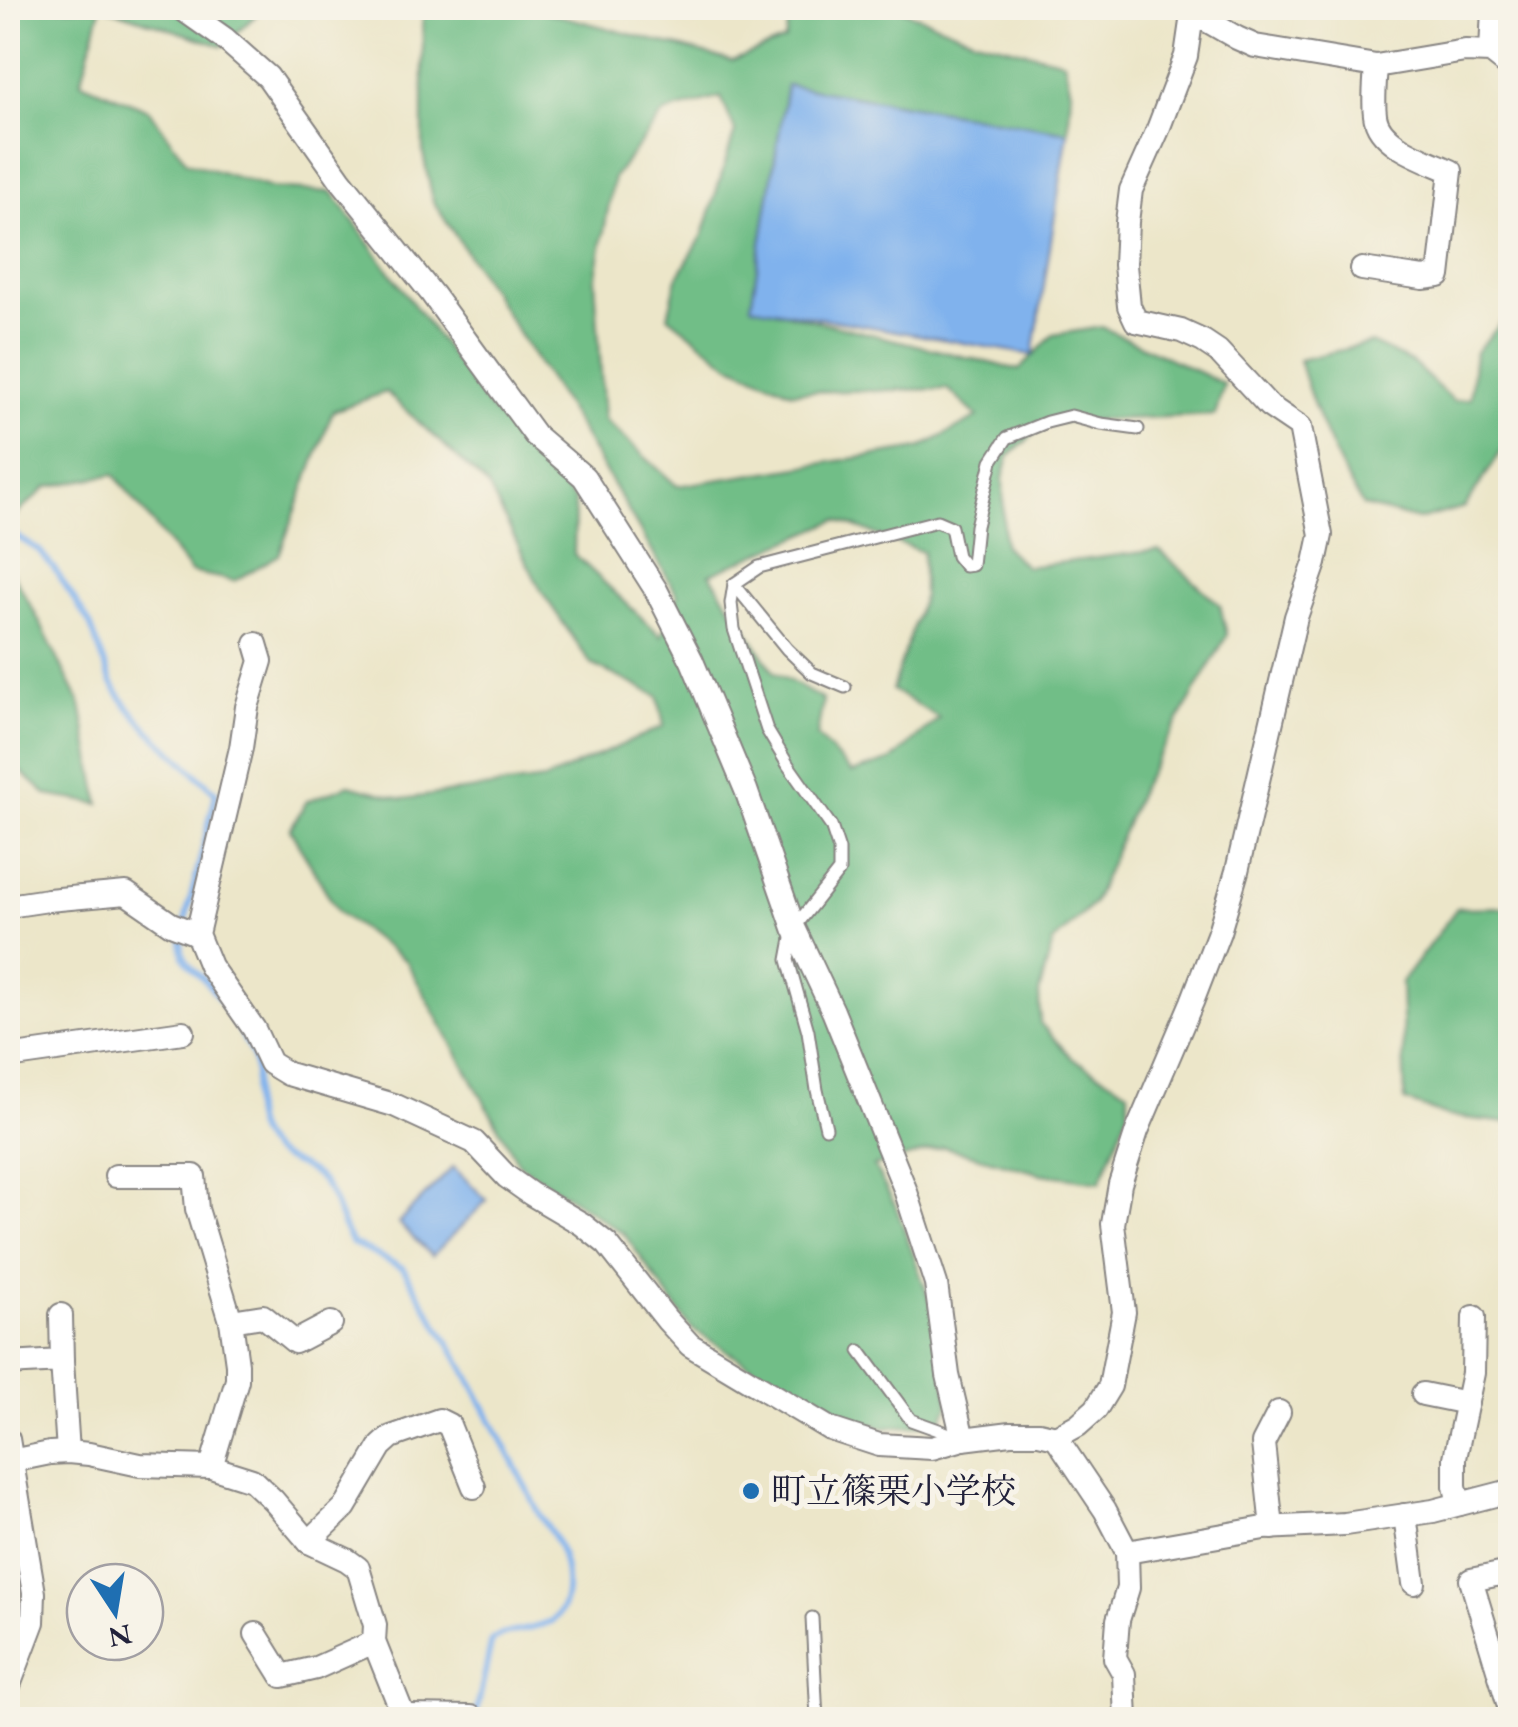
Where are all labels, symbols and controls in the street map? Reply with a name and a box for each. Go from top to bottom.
place label: 町立篠栗小学校 [771,1468,1016,1513]
marker: 町立篠栗小学校 [740,1480,762,1502]
north arrow [65,1562,165,1662]
text: N [105,1616,135,1656]

